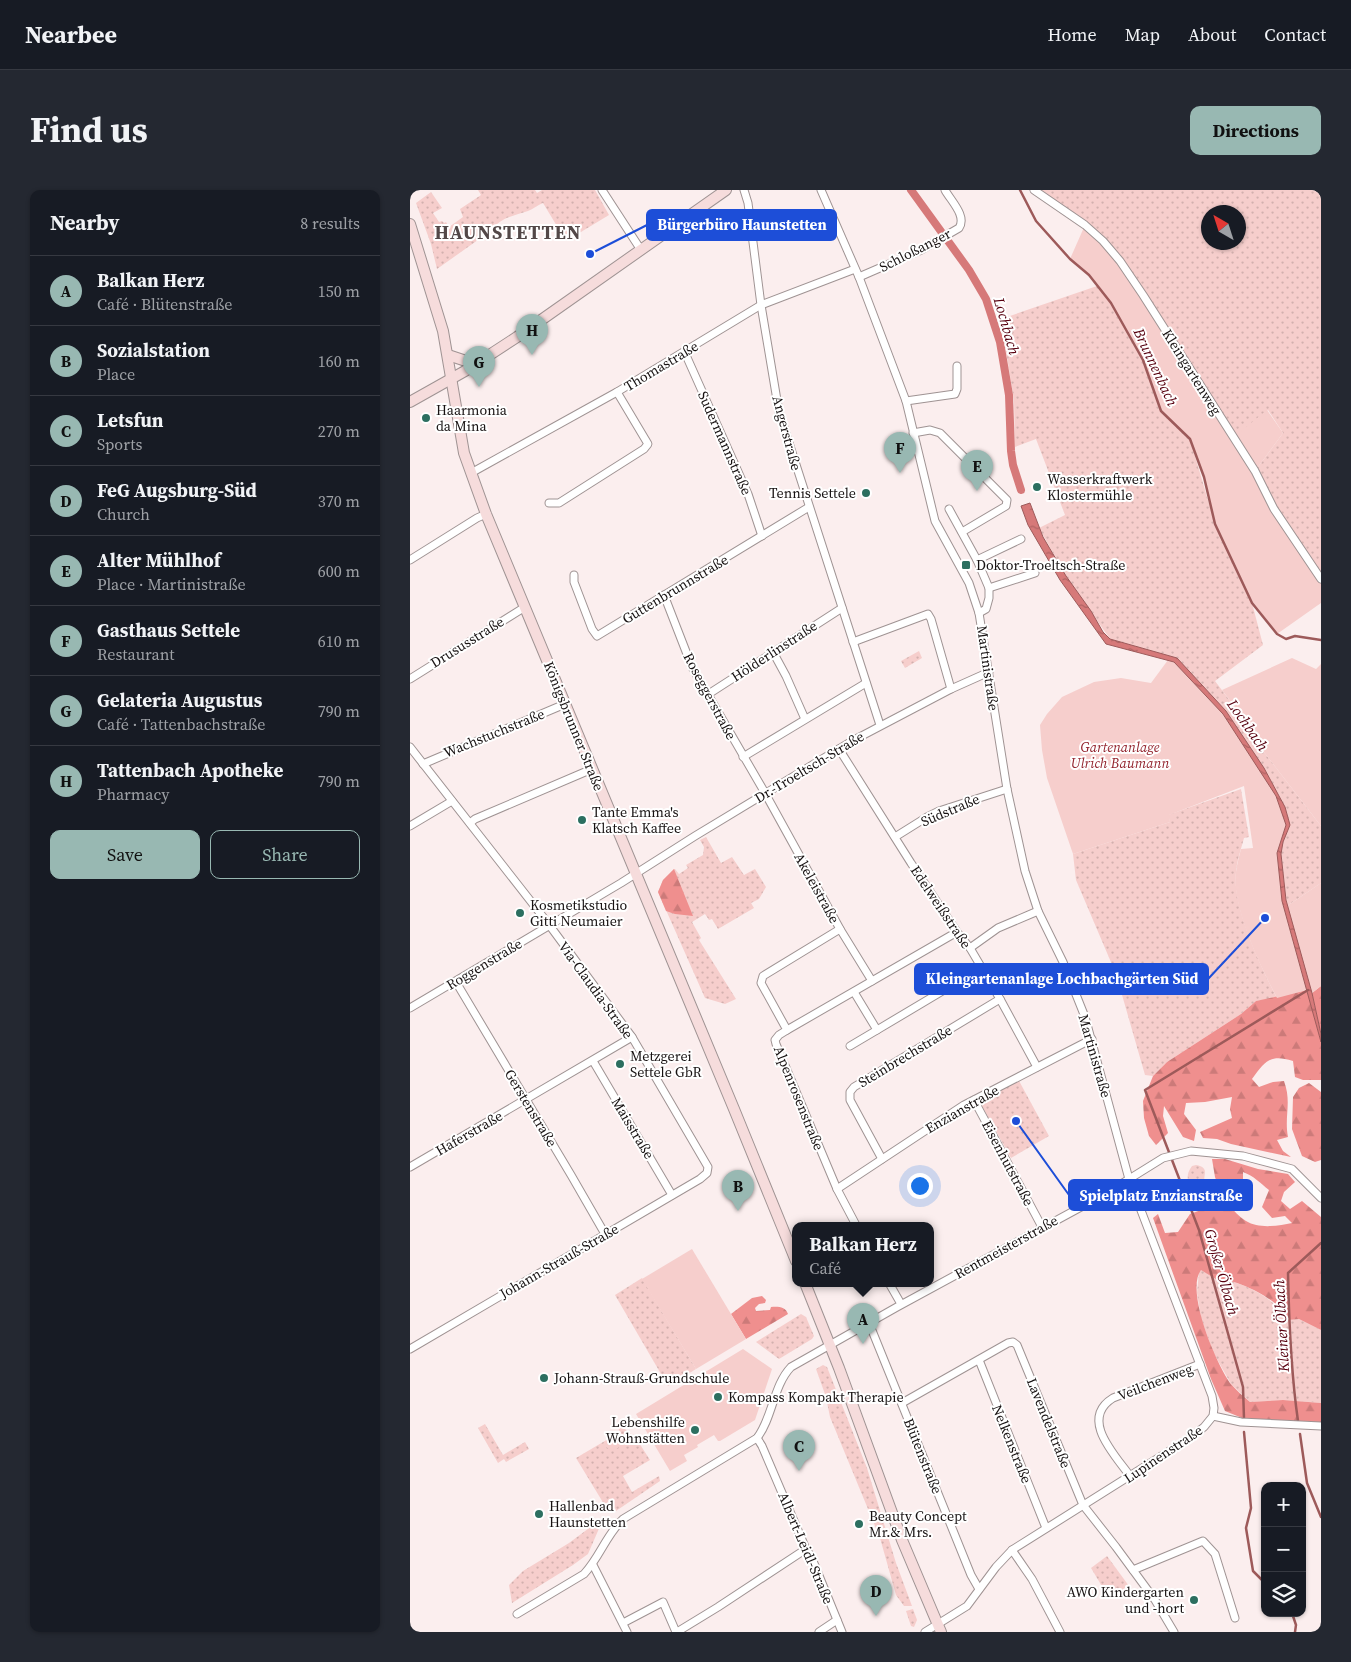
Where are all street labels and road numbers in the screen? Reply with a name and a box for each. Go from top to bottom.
street label: Schloßanger [876,223,954,277]
street label: Kleingartenweg [1158,325,1226,419]
street label: Thomastraße [620,336,702,396]
street label: Sudermannstraße [693,388,757,498]
street label: Angerstraße [767,393,807,473]
street label: Guttenbrunnstraße [618,549,732,629]
street label: Drususstraße [426,611,508,673]
street label: Hölderlinstraße [727,616,821,686]
street label: Martinistraße [972,624,1004,712]
street label: Roseggerstraße [679,649,741,743]
street label: Königsbrunner Straße [539,658,609,794]
street label: Wachstuchstraße [440,704,548,762]
street label: Dr.-Troeltsch-Straße [750,726,868,808]
street label: Südstraße [918,789,982,831]
street label: Akeleistraße [789,849,845,927]
street label: Edelweißstraße [906,861,976,953]
street label: Roggenstraße [442,933,526,995]
street label: Via-Claudia-Straße [554,937,638,1043]
street label: Martinistraße [1074,1012,1116,1100]
street label: Steinbrechstraße [854,1020,956,1092]
street label: Alpenrosenstraße [769,1043,829,1153]
street label: Gerstenstraße [500,1065,562,1151]
street label: Enzianstraße [921,1080,1003,1138]
street label: Maisstraße [607,1093,659,1163]
street label: Haferstraße [432,1106,506,1160]
street label: Eisenhutstraße [977,1117,1039,1209]
street label: Rentmeisterstraße [951,1210,1061,1284]
street label: Johann-Strauß-Straße [495,1219,622,1304]
street label: Veilchenweg [1115,1359,1195,1405]
street label: Lavendelstraße [1022,1375,1076,1471]
street label: Nelkenstraße [987,1402,1037,1486]
street label: Blütenstraße [899,1415,947,1497]
street label: Lupinenstraße [1120,1420,1206,1488]
street label: Albert-Leidl-Straße [773,1489,839,1607]

